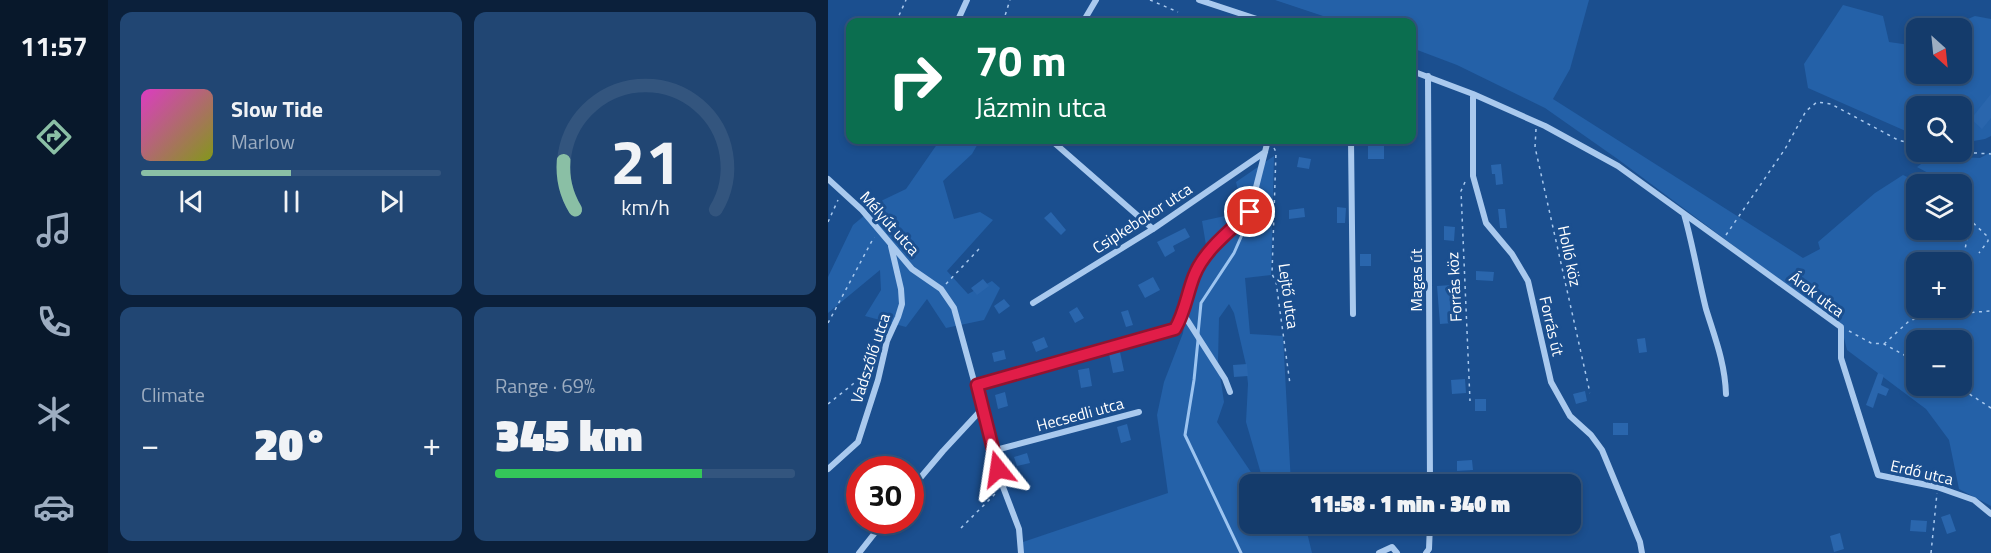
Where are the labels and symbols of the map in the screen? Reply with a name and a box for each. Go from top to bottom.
north arrow [1906,18,1972,84]
street label: Csipkebokor utca [1087,177,1197,259]
street label: Mélyút utca [854,185,926,261]
pin [1224,186,1275,237]
street label: Holló köz [1552,223,1588,289]
street label: Magas út [1404,248,1428,311]
street label: Forrás köz [1440,252,1468,322]
street label: Lejtő utca [1273,262,1305,330]
street label: Árok utca [1784,265,1850,323]
street label: Forrás út [1533,294,1571,359]
street label: Vadszőlő utca [844,310,896,406]
street label: Hecsedli utca [1034,391,1126,437]
position arrow [966,437,1030,501]
street label: Erdő utca [1888,453,1956,491]
speed limit sign: 30 [846,456,924,534]

